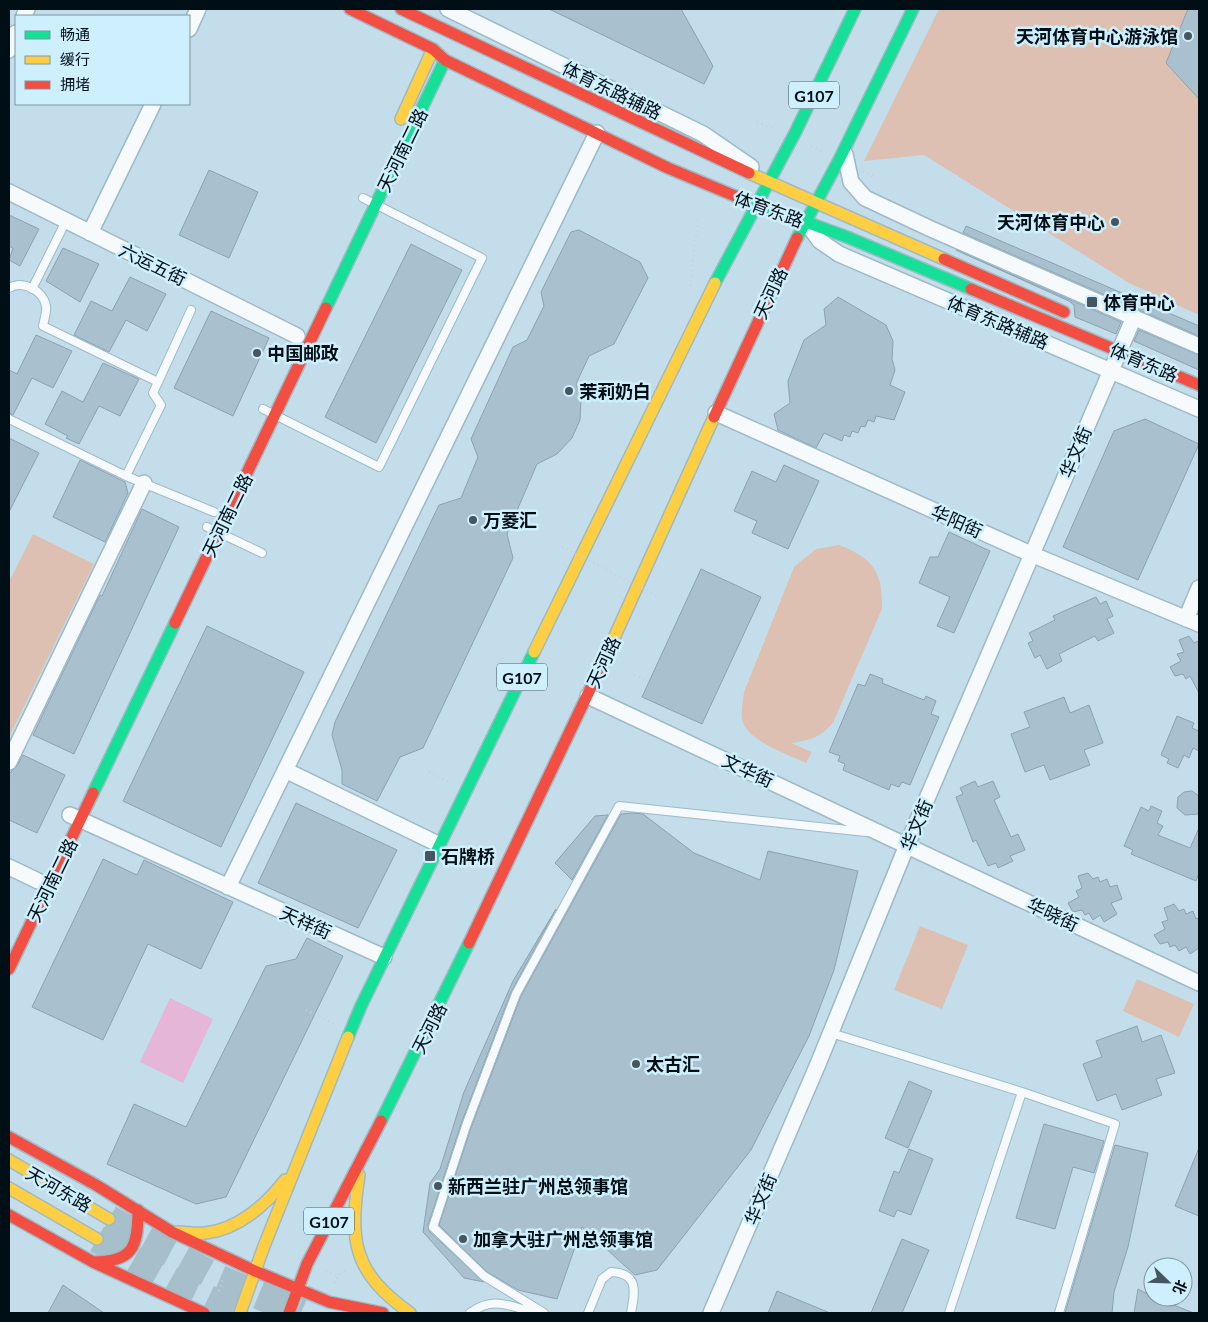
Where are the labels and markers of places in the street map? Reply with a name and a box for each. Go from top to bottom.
place label: 天河体育中心游泳馆 [1016,25,1178,47]
marker: 天河体育中心游泳馆 [1182,30,1194,42]
place label: 天河体育中心 [997,211,1105,233]
marker: 天河体育中心 [1109,216,1121,228]
place label: 体育中心 [1103,291,1175,313]
marker: 体育中心 [1085,295,1099,309]
place label: 中国邮政 [267,342,339,364]
marker: 中国邮政 [251,347,263,359]
place label: 茉莉奶白 [579,380,651,402]
marker: 茉莉奶白 [563,385,575,397]
place label: 万菱汇 [483,509,537,531]
marker: 万菱汇 [467,514,479,526]
place label: 石牌桥 [441,845,495,867]
marker: 石牌桥 [423,849,437,863]
place label: 太古汇 [646,1053,700,1075]
marker: 太古汇 [630,1058,642,1070]
place label: 新西兰驻广州总领事馆 [448,1175,628,1197]
marker: 新西兰驻广州总领事馆 [432,1180,444,1192]
place label: 加拿大驻广州总领事馆 [473,1228,653,1250]
marker: 加拿大驻广州总领事馆 [457,1233,469,1245]

